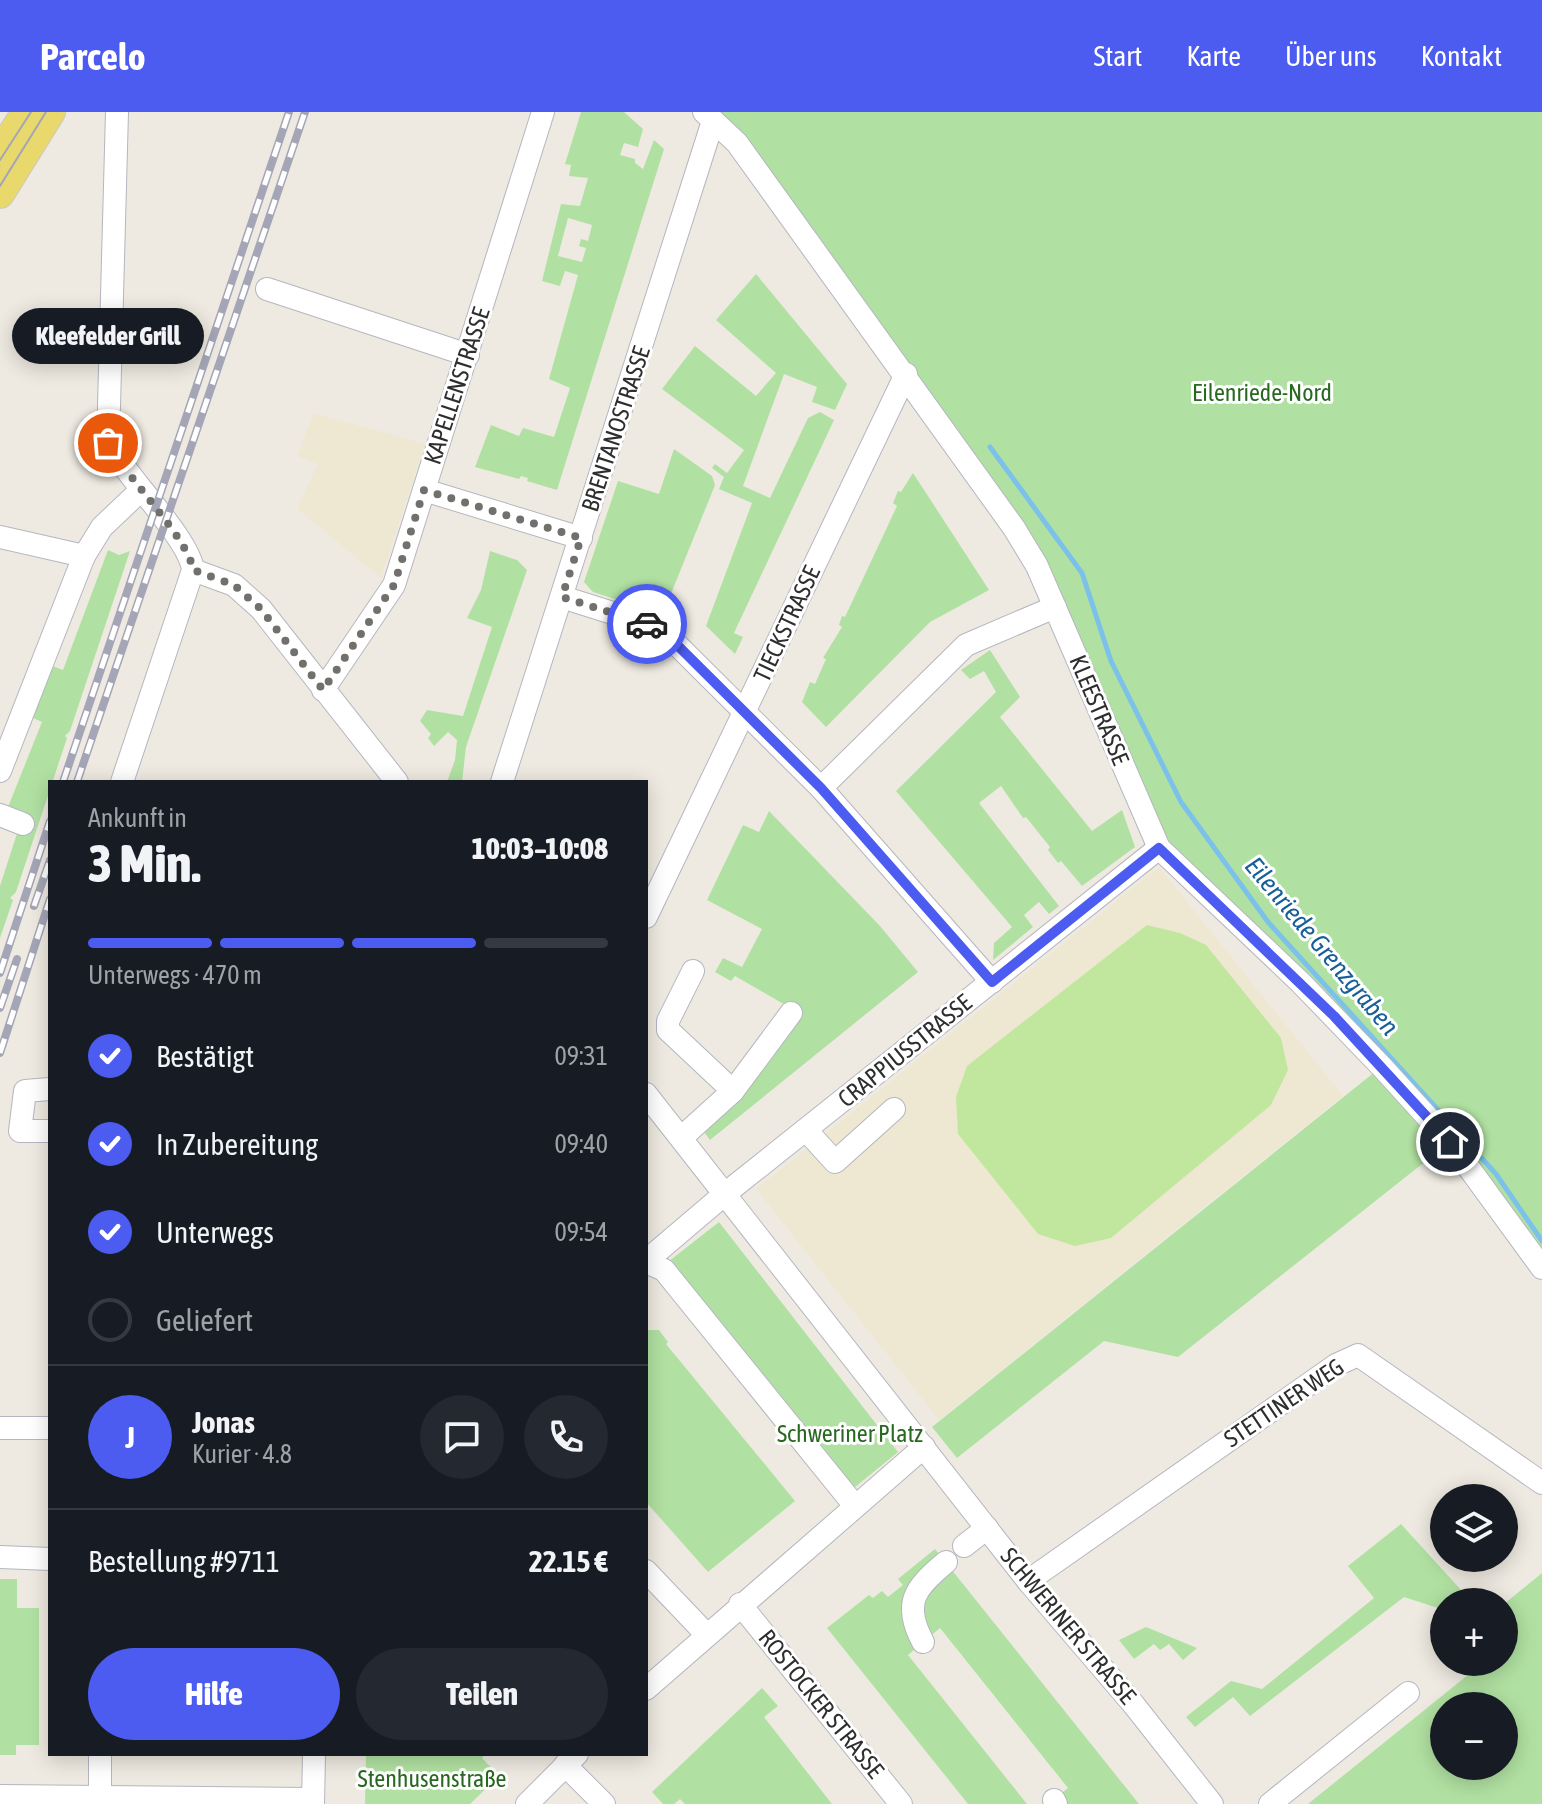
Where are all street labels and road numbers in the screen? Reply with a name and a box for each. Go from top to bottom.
street label: KAPELLENSTRASSE [418,304,495,468]
street label: BRENTANOSTRASSE [576,343,655,515]
street label: TIECKSTRASSE [748,562,825,686]
street label: KLEESTRASSE [1064,651,1135,769]
street label: CRAPPIUSSTRASSE [833,989,977,1112]
street label: STETTINER WEG [1219,1353,1348,1452]
street label: SCHWERINER STRASSE [995,1542,1141,1709]
street label: ROSTOCKER STRASSE [753,1624,889,1783]

